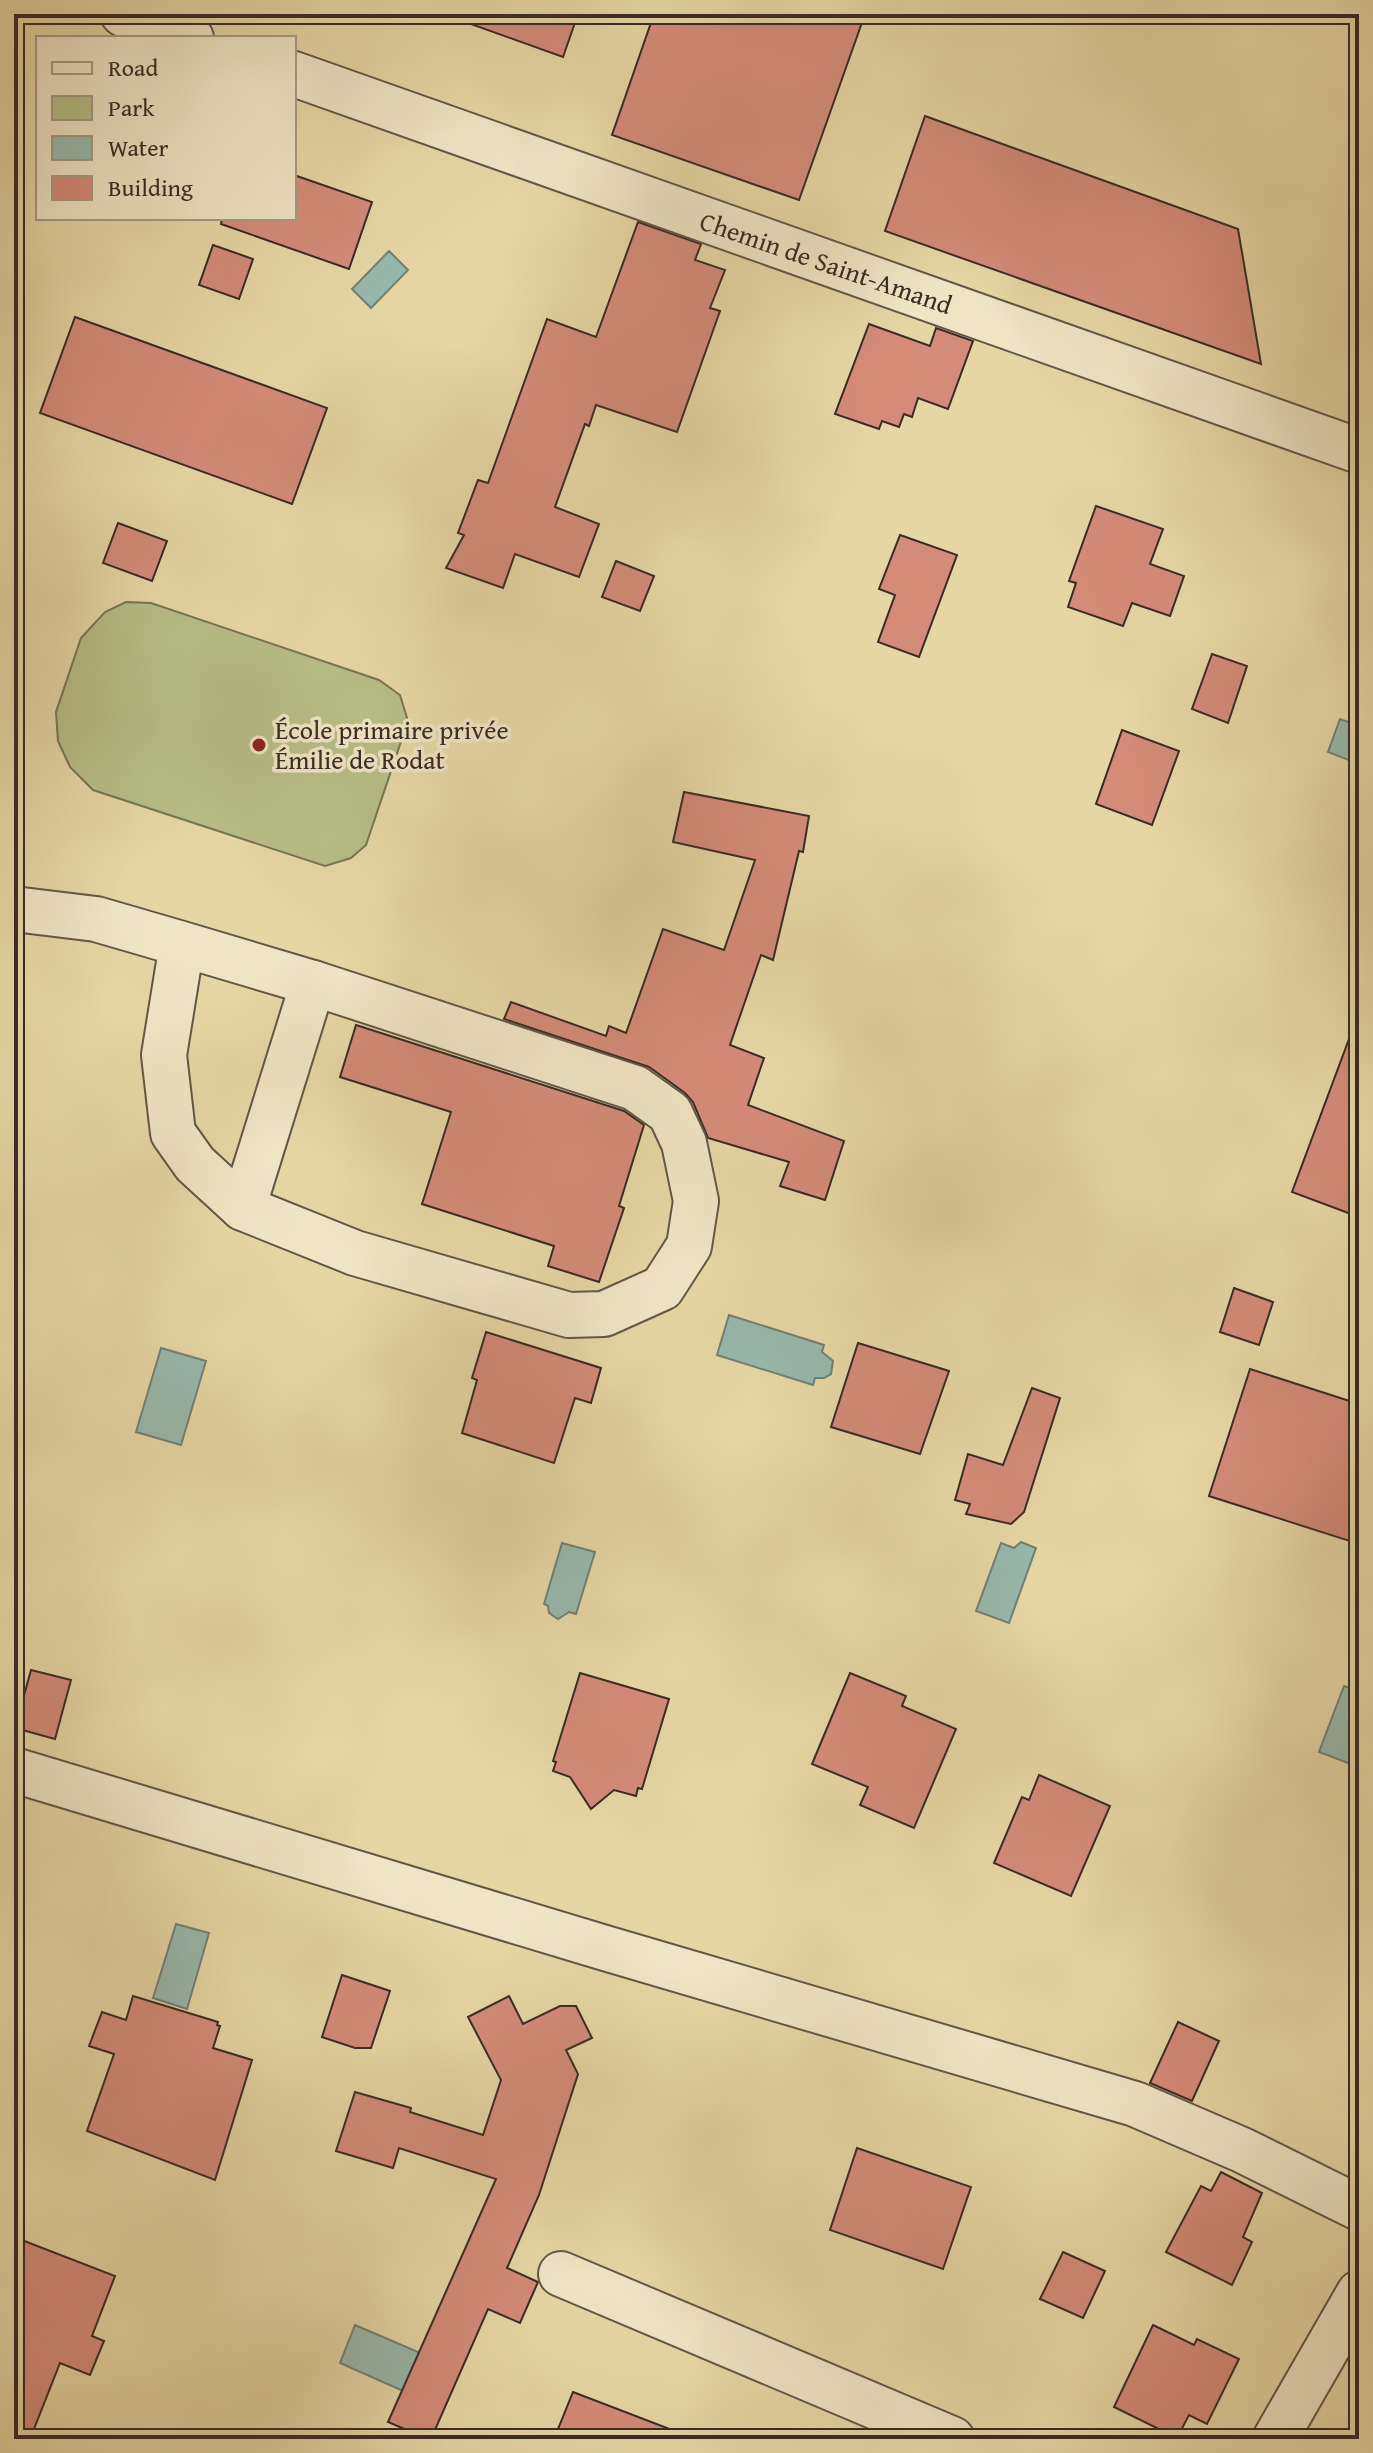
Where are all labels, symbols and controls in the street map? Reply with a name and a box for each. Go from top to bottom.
legend [36,36,296,220]
text: Road [108,50,158,85]
text: Park [108,90,155,125]
text: Water [108,130,169,165]
text: Building [108,170,193,205]
street label: Chemin de Saint-Amand [695,201,958,324]
place label: École primaire privée Émilie de Rodat [275,710,509,779]
marker: École primaire privée Émilie de Rodat [250,736,268,754]

